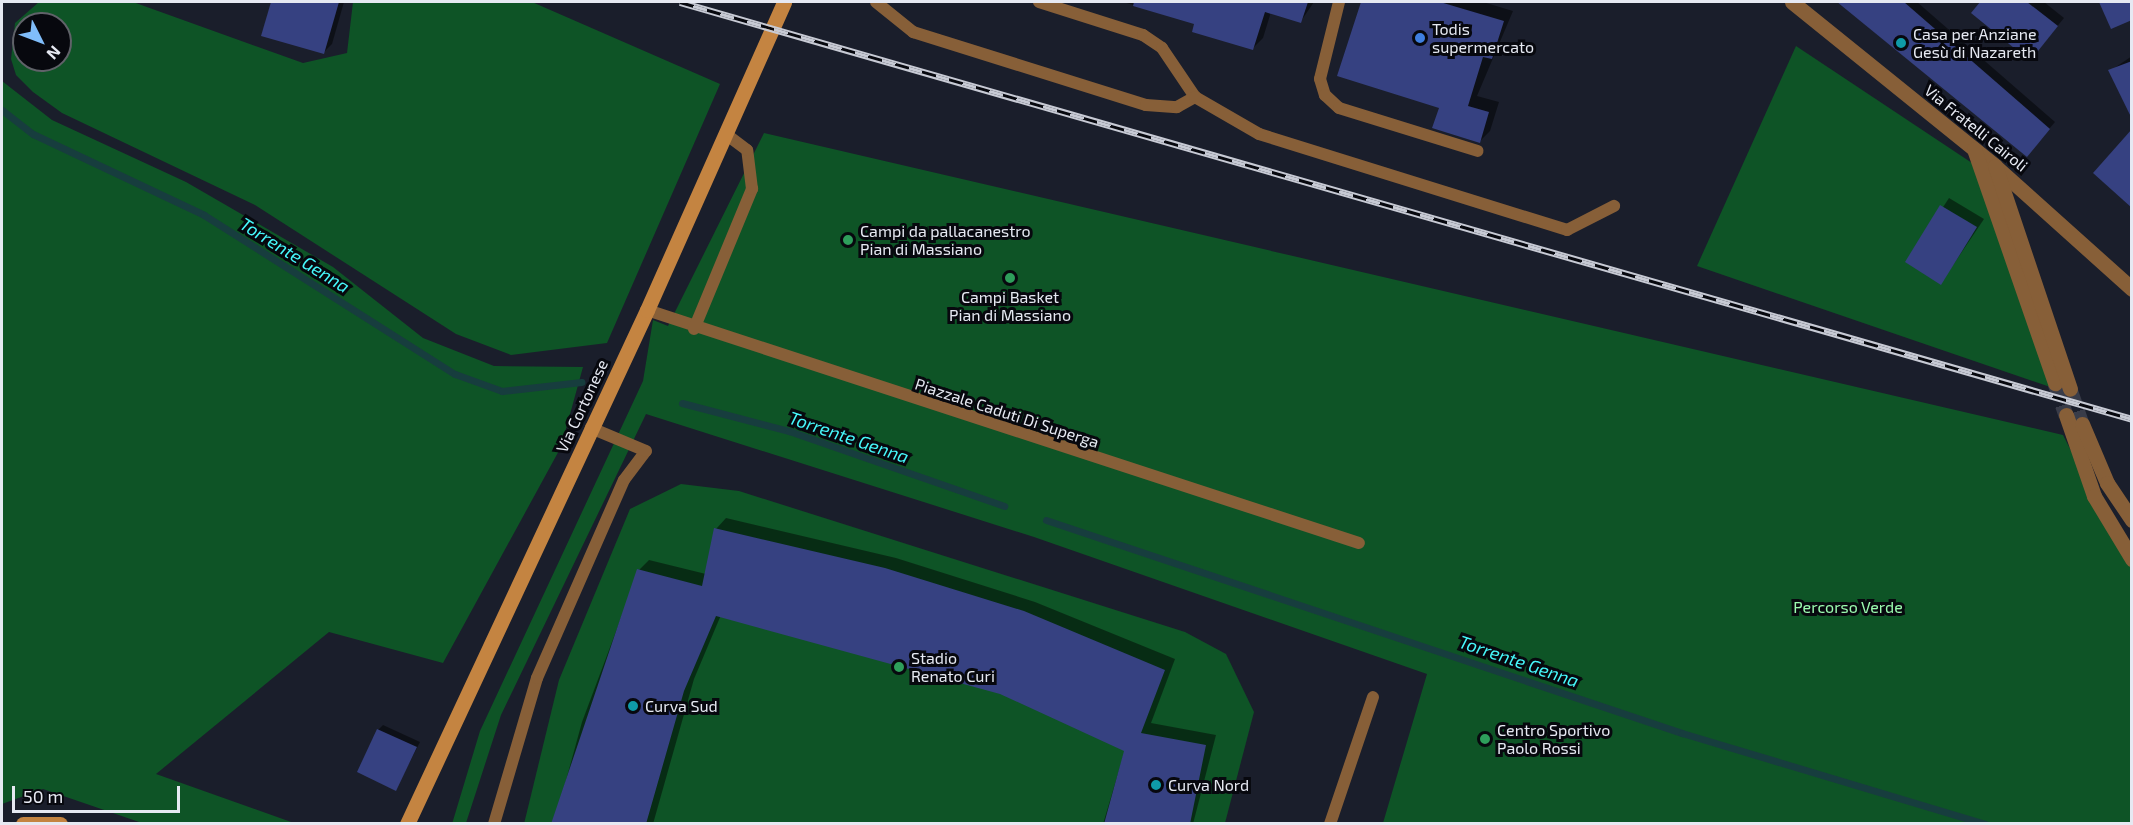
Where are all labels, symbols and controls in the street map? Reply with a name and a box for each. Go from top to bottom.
north arrow [12,12,72,72]
place label: Todis supermercato [1432,19,1534,57]
place label: Casa per Anziane Gesù di Nazareth [1913,24,2037,62]
marker: Todis supermercato [1413,31,1427,45]
marker: Casa per Anziane Gesù di Nazareth [1894,36,1908,50]
text: N [43,42,65,64]
street label: Via Fratelli Cairoli [1921,81,2031,175]
water label: Torrente Genna [236,213,354,297]
place label: Campi da pallacanestro Pian di Massiano [860,221,1031,259]
marker: Campi da pallacanestro Pian di Massiano [841,233,855,247]
marker: Campi Basket Pian di Massiano [1003,271,1017,285]
place label: Campi Basket Pian di Massiano [949,287,1071,325]
street label: Via Cortonese [552,356,612,456]
street label: Piazzale Caduti Di Superga [913,374,1101,452]
water label: Torrente Genna [786,406,912,468]
park label: Percorso Verde [1793,597,1903,617]
water label: Torrente Genna [1456,630,1582,692]
place label: Stadio Renato Curi [911,648,995,686]
marker: Stadio Renato Curi [892,660,906,674]
place label: Curva Sud [645,696,718,716]
marker: Curva Sud [626,699,640,713]
place label: Centro Sportivo Paolo Rossi [1497,720,1610,758]
marker: Centro Sportivo Paolo Rossi [1478,732,1492,746]
scale bar [15,774,183,812]
place label: Curva Nord [1168,775,1249,795]
marker: Curva Nord [1149,778,1163,792]
text: 50 m [23,785,63,807]

